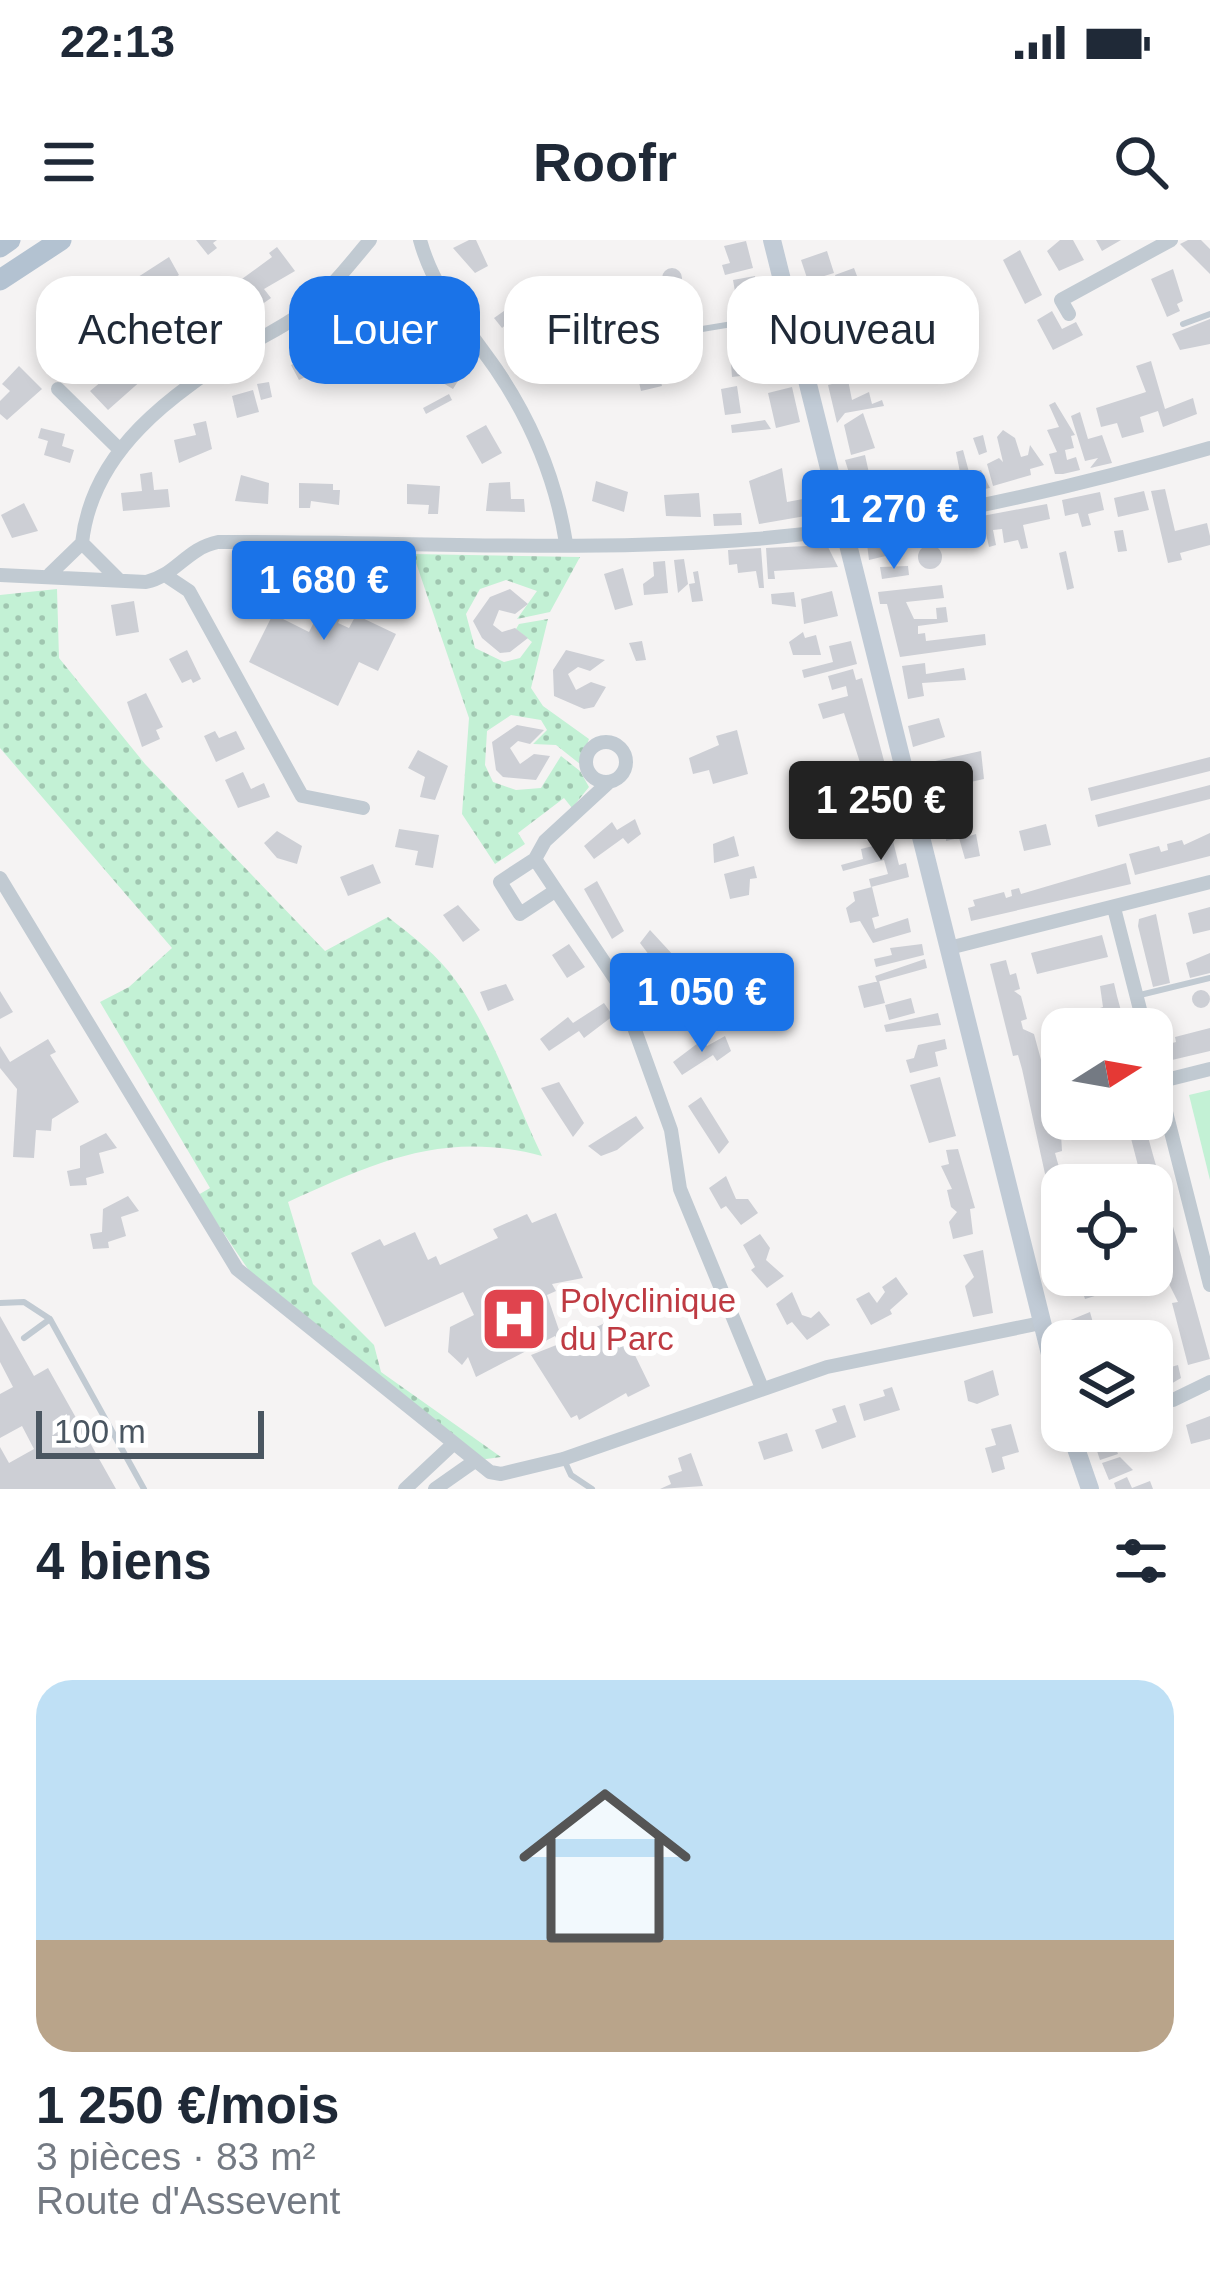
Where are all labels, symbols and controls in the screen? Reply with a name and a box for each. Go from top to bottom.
text: 22:13 [60,16,175,67]
icon: menu [36,129,102,195]
icon: search [1108,129,1174,195]
text: Roofr [533,132,677,192]
chip: Acheter [36,276,265,384]
chip: Louer [289,276,480,384]
chip: Filtres [504,276,703,384]
chip: Nouveau [727,276,979,384]
pin: 1 270 € [783,470,1005,572]
text: 1 270 € [829,487,959,530]
pin: 1 680 € [213,541,435,643]
text: 1 680 € [259,558,389,601]
pin: 1 250 € [770,761,992,863]
text: 1 250 € [816,778,946,821]
pin: 1 050 € [591,953,813,1055]
text: 1 050 € [637,970,767,1013]
north arrow [1041,1008,1173,1140]
map controls [1041,1008,1173,1452]
button: locate [1041,1164,1173,1296]
place label: Polyclinique du Parc [560,1282,736,1357]
hospital icon: Polyclinique du Parc [479,1284,549,1354]
button: layers [1041,1320,1173,1452]
scale bar [36,1405,264,1458]
text: 100 m [54,1413,146,1450]
icon: filters [1108,1528,1174,1594]
text: 4 biens [36,1533,212,1590]
icon: home [497,1758,713,1974]
text: 1 250 €/mois [36,2077,339,2134]
text: 3 pièces · 83 m² [36,2135,316,2178]
text: Route d'Assevent [36,2179,340,2222]

